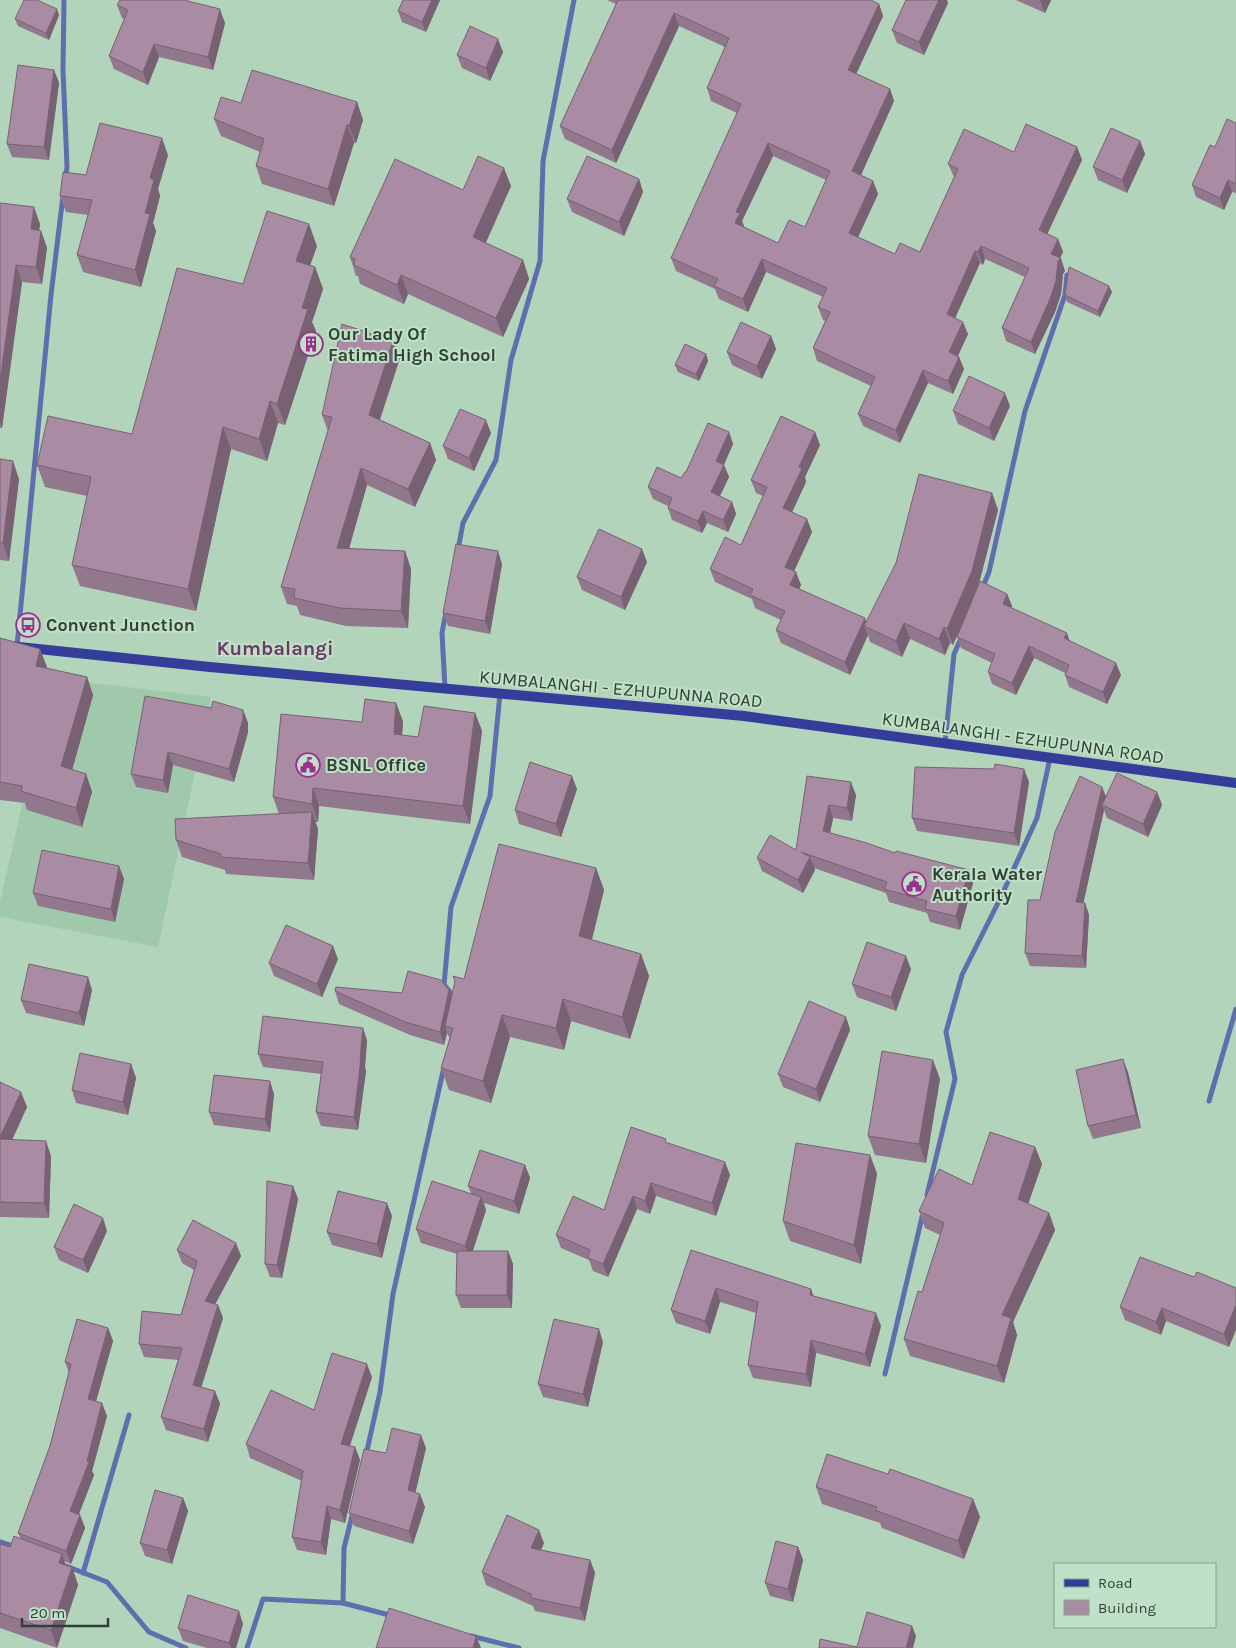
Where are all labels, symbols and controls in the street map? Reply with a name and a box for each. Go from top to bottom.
place label: Our Lady Of Fatima High School [328,323,496,366]
building icon: Our Lady Of Fatima High School [298,331,324,357]
bus stop icon: Convent Junction [15,612,41,638]
place label: Convent Junction [46,614,195,636]
district label: Kumbalangi [216,637,334,660]
street label: KUMBALANGHI - EZHUPUNNA ROAD [478,666,764,712]
street label: KUMBALANGHI - EZHUPUNNA ROAD [881,707,1165,769]
public building icon: BSNL Office [295,752,321,778]
place label: BSNL Office [326,754,426,776]
place label: Kerala Water Authority [932,863,1042,906]
public building icon: Kerala Water Authority [901,871,927,897]
legend [1054,1563,1216,1628]
text: Road [1098,1574,1133,1592]
scale bar [22,1596,109,1628]
text: Building [1098,1599,1156,1617]
text: 20 m [30,1604,65,1622]

